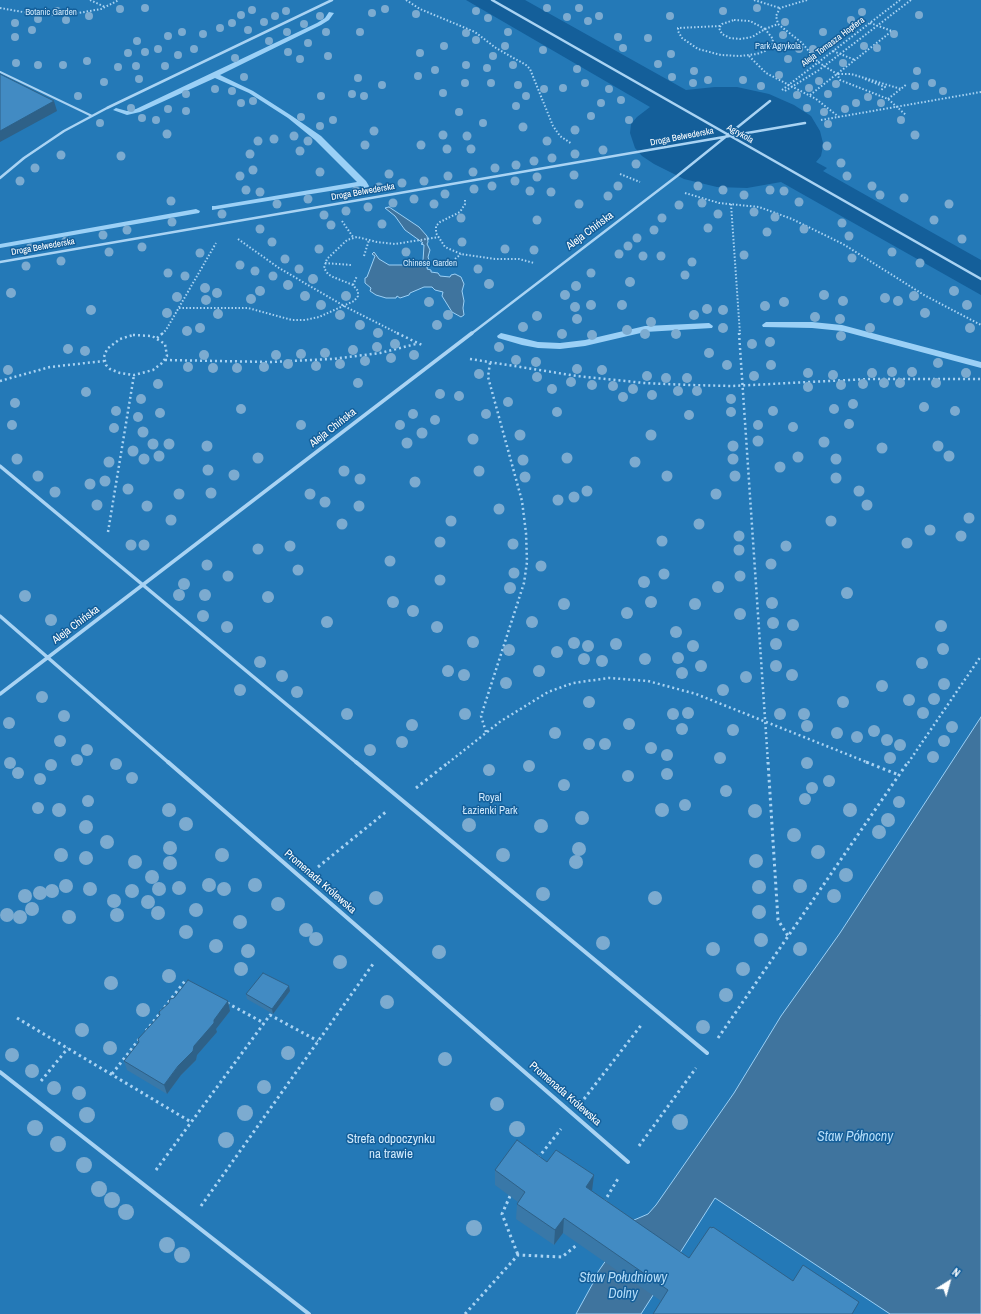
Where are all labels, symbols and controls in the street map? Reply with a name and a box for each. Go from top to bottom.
park label: Botanic Garden [25,8,77,18]
street label: Aleja Tomasza Hopfera [799,15,867,69]
park label: Park Agrykola [755,42,801,52]
street label: Agrykola [725,122,755,146]
street label: Droga Belwederska [649,126,715,148]
street label: Droga Belwederska [330,181,396,203]
street label: Aleja Chińska [564,209,616,253]
street label: Droga Belwederska [10,236,76,258]
park label: Chinese Garden [403,259,457,269]
street label: Aleja Chińska [307,406,359,450]
street label: Aleja Chińska [50,603,102,647]
park label: Royal Łazienki Park [462,791,518,817]
street label: Promenada Królewska [281,847,359,917]
street label: Promenada Królewska [526,1059,604,1129]
water label: Staw Północny [817,1129,893,1145]
park label: Strefa odpoczynku na trawie [347,1132,435,1163]
north arrow [929,1262,969,1302]
text: N [949,1265,963,1280]
water label: Staw Południowy Dolny [579,1270,667,1302]

